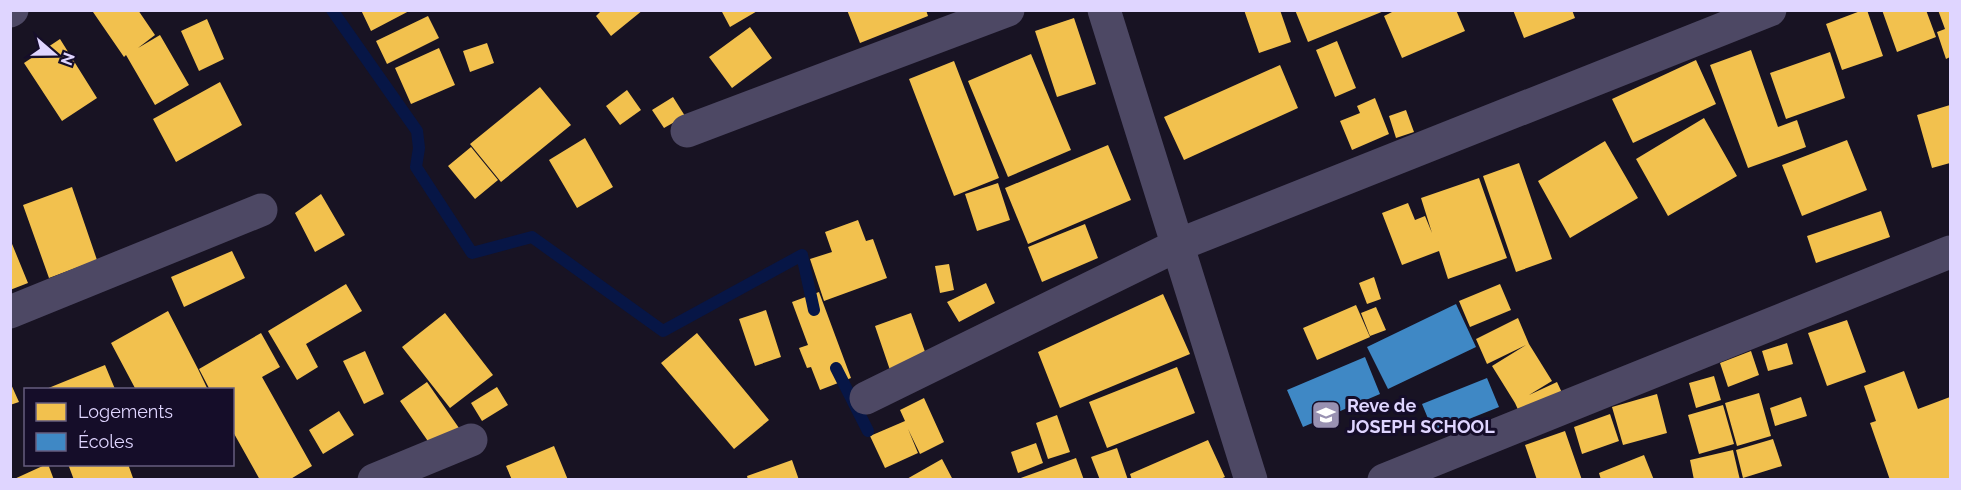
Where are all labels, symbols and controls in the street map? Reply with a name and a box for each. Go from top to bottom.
north arrow [24,24,84,84]
text: N [57,50,79,68]
legend [24,388,234,466]
place label: Reve de JOSEPH SCHOOL [1347,395,1495,437]
school or university icon: Reve de JOSEPH SCHOOL [1310,399,1342,431]
text: Logements [78,401,173,422]
text: Écoles [78,430,134,452]

